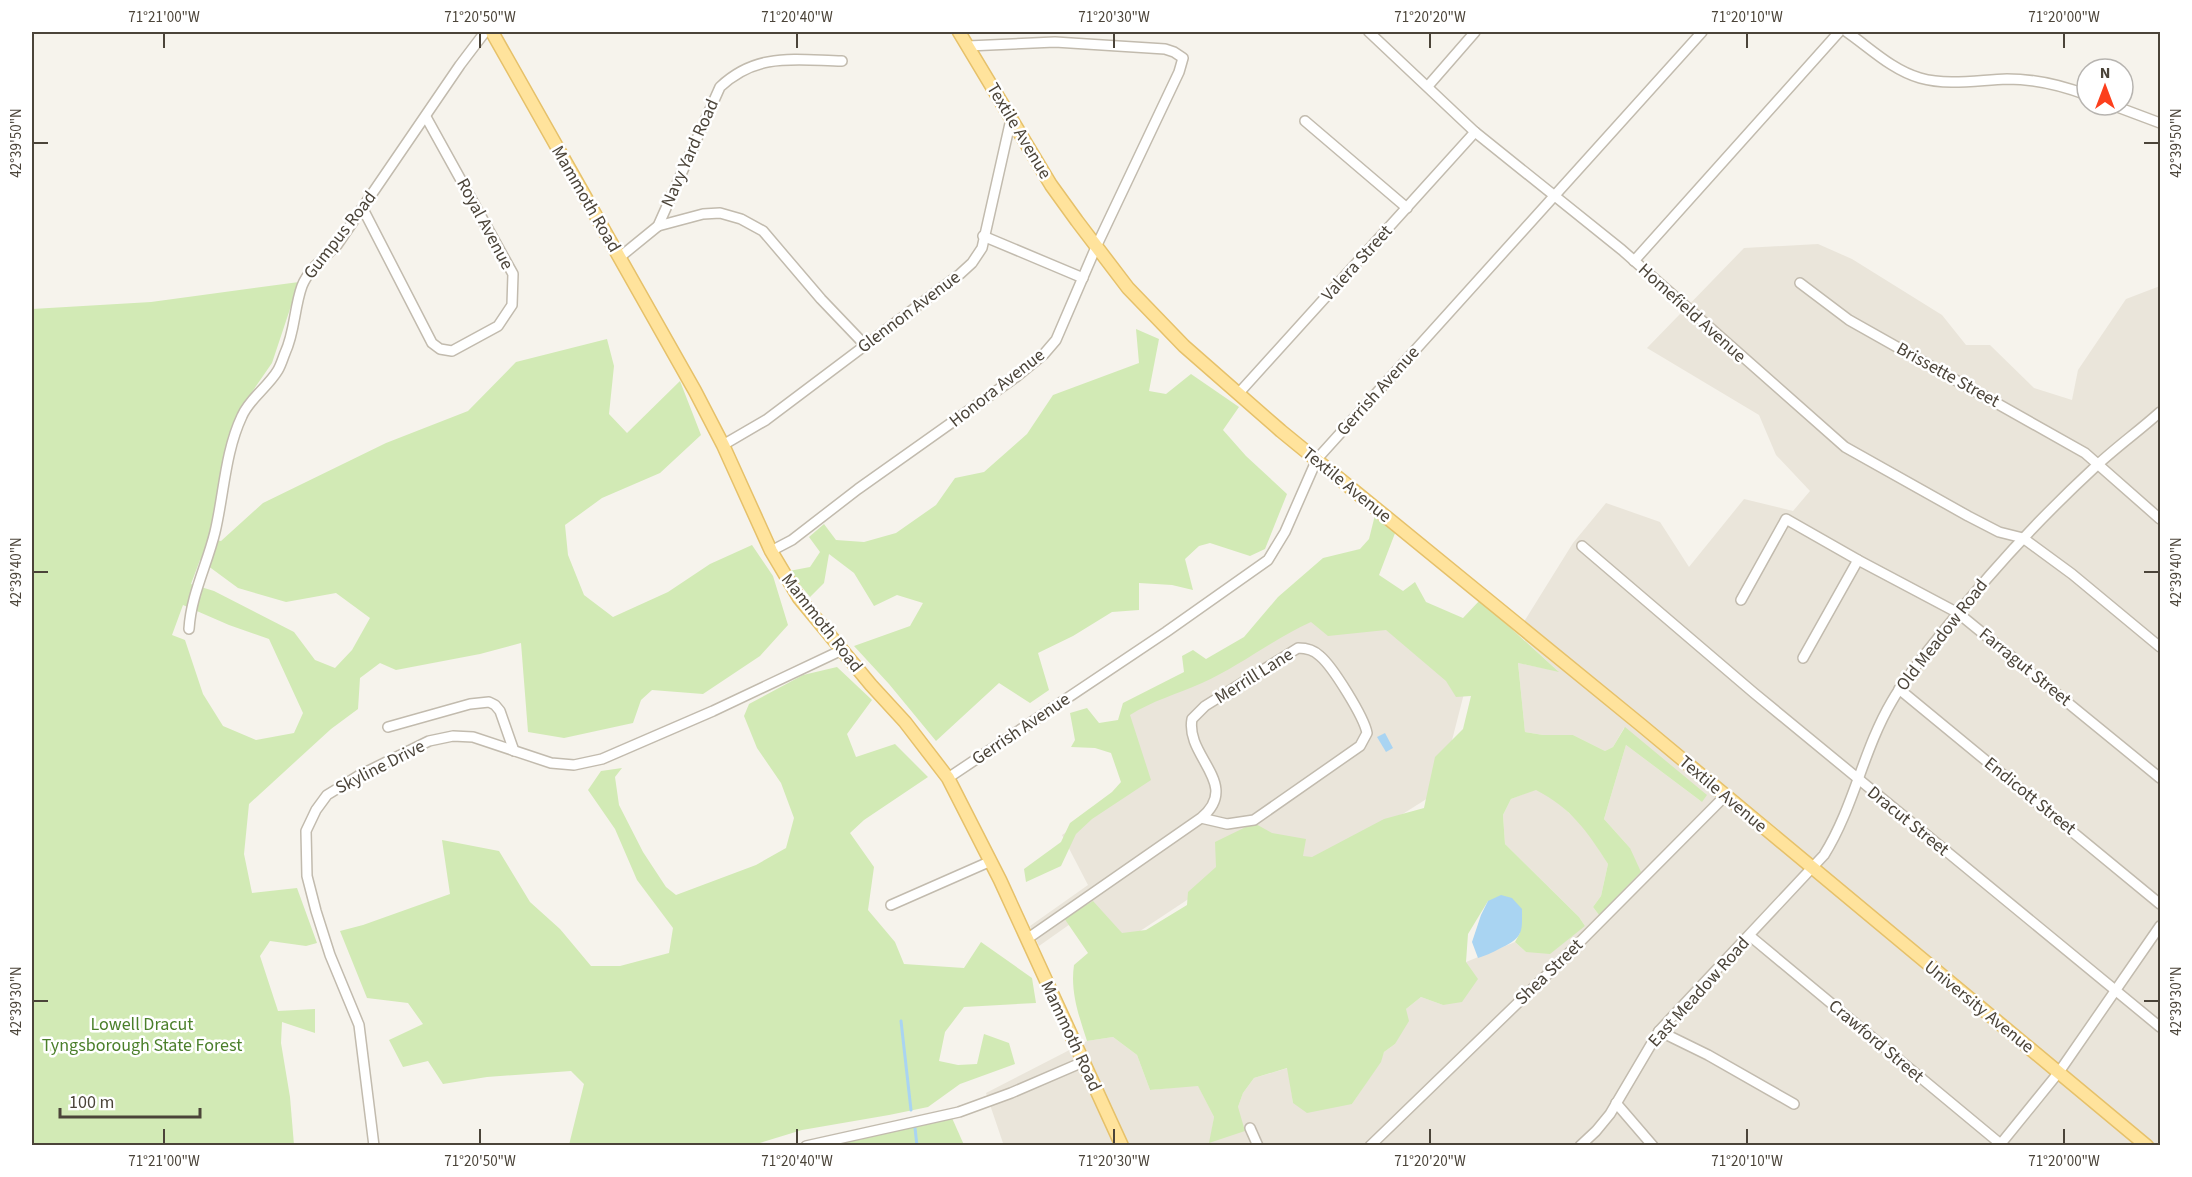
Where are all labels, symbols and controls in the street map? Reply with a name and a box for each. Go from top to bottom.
text: 71°21'00"W [128,7,200,28]
text: 71°20'50"W [444,7,516,28]
text: 71°20'40"W [761,7,833,28]
text: 71°20'30"W [1078,7,1150,28]
text: 71°20'20"W [1394,7,1466,28]
text: 71°20'10"W [1711,7,1783,28]
text: 71°20'00"W [2028,7,2100,28]
north arrow [2075,57,2135,117]
text: N [2100,62,2110,84]
street label: Textile Avenue [980,78,1058,184]
street label: Navy Yard Road [655,95,725,211]
text: 42°39'50"N [6,108,27,178]
text: 42°39'50"N [2166,108,2187,178]
street label: Mammoth Road [545,141,627,257]
street label: Royal Avenue [450,174,520,274]
street label: Gumpus Road [298,186,382,284]
street label: Valera Street [1316,219,1398,307]
street label: Homefield Avenue [1633,258,1752,368]
street label: Glennon Avenue [852,265,966,359]
street label: Brissette Street [1892,336,2004,414]
street label: Gerrish Avenue [1331,340,1425,441]
street label: Honora Avenue [944,343,1050,433]
street label: Textile Avenue [1297,441,1397,529]
text: 42°39'40"N [6,537,27,607]
text: 42°39'40"N [2166,537,2187,607]
street label: Mammoth Road [775,568,869,678]
street label: Old Meadow Road [1890,574,1994,696]
street label: Farragut Street [1974,622,2076,712]
street label: Merrill Lane [1210,642,1298,710]
street label: Gerrish Avenue [967,687,1075,771]
street label: Skyline Drive [331,734,429,800]
street label: Textile Avenue [1674,750,1772,838]
street label: Endicott Street [1979,751,2081,841]
street label: Dracut Street [1862,780,1954,862]
street label: East Meadow Road [1642,931,1756,1053]
street label: Shea Street [1509,933,1589,1011]
street label: University Avenue [1919,955,2039,1059]
text: 42°39'30"N [6,966,27,1036]
text: 42°39'30"N [2166,966,2187,1036]
street label: Mammoth Road [1034,977,1108,1095]
street label: Crawford Street [1823,994,1929,1088]
park label: Lowell Dracut Tyngsborough State Forest [42,1012,242,1058]
scale bar [60,1081,200,1119]
text: 100 m [69,1090,114,1115]
text: 71°21'00"W [128,1151,200,1172]
text: 71°20'50"W [444,1151,516,1172]
text: 71°20'40"W [761,1151,833,1172]
text: 71°20'30"W [1078,1151,1150,1172]
text: 71°20'20"W [1394,1151,1466,1172]
text: 71°20'10"W [1711,1151,1783,1172]
text: 71°20'00"W [2028,1151,2100,1172]

